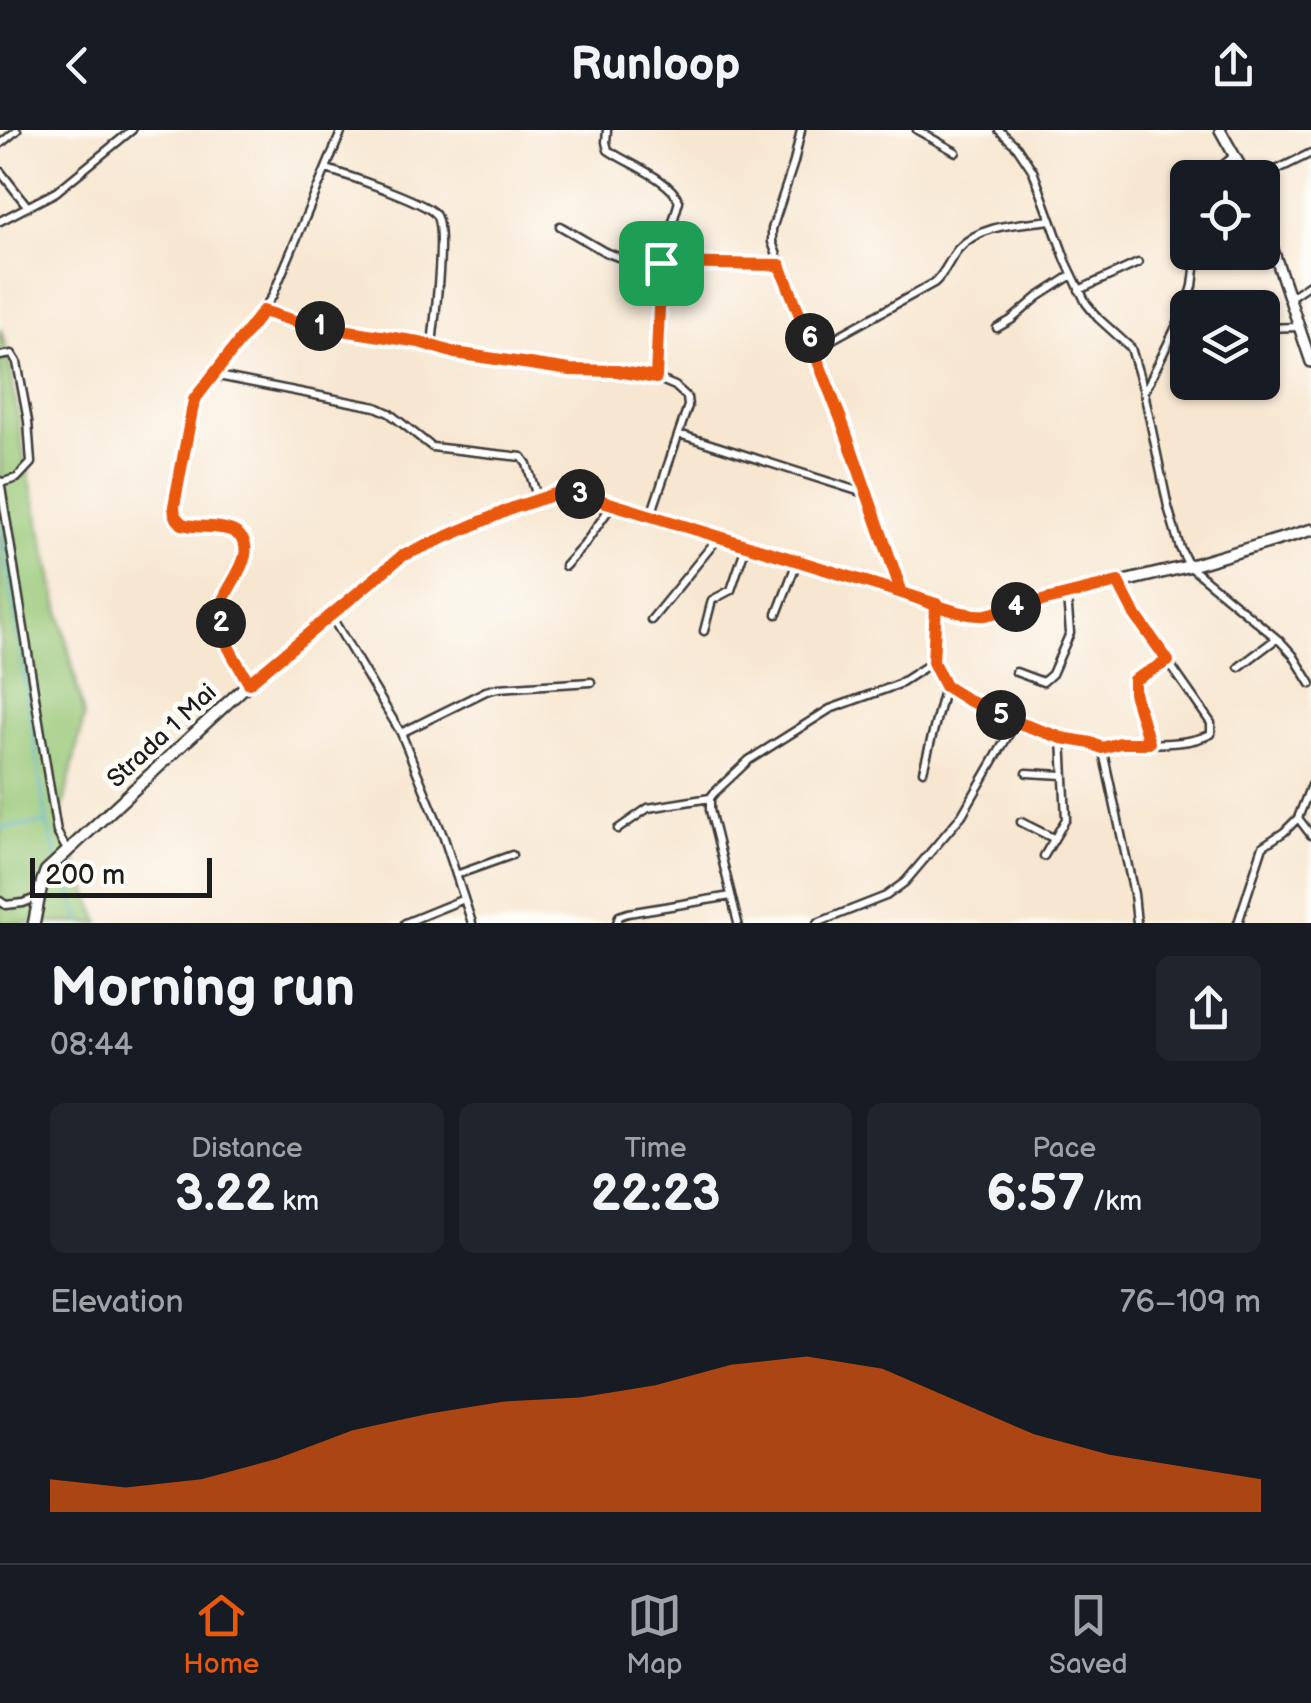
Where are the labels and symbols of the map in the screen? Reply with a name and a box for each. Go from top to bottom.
pin [619,221,704,306]
pin: 1 [295,301,345,351]
pin: 6 [785,313,835,363]
pin: 3 [555,469,605,519]
pin: 4 [991,582,1041,632]
pin: 2 [196,598,246,648]
street label: Strada 1 Mai [101,677,223,795]
pin: 5 [976,690,1026,740]
scale bar [30,853,212,898]

